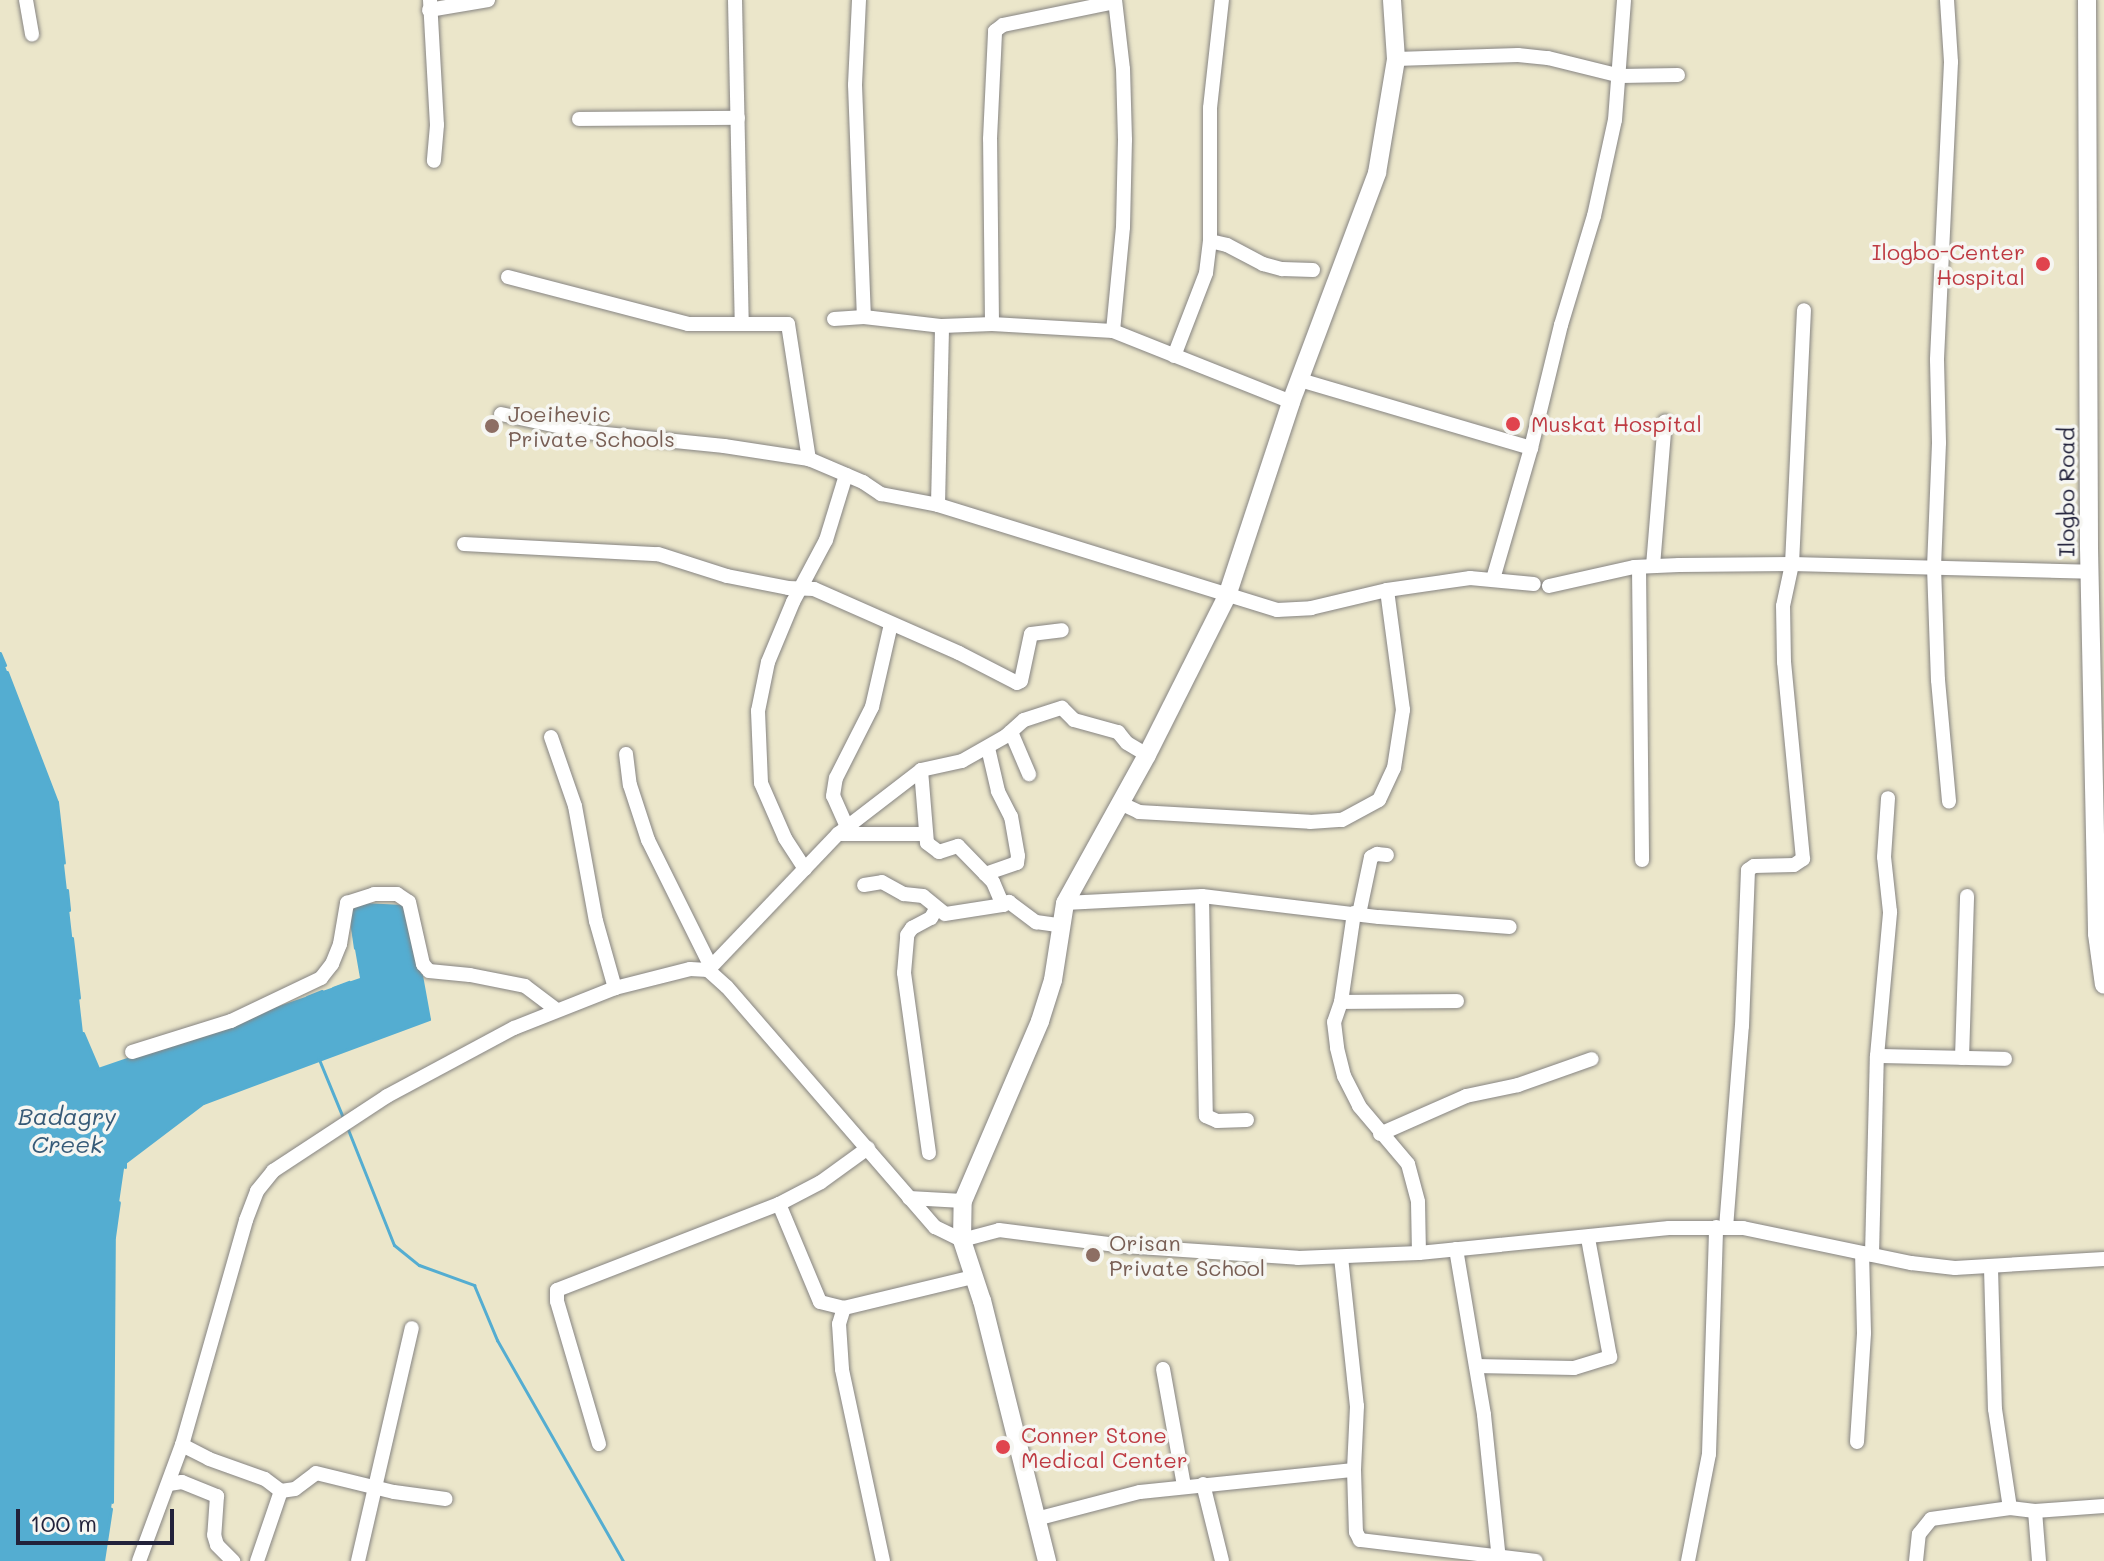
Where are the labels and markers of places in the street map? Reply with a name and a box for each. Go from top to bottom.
place label: Ilogbo-Center Hospital [1872,238,2025,290]
marker: Ilogbo-Center Hospital [2032,253,2054,275]
place label: Joeihevic Private Schools [508,400,675,452]
place label: Muskat Hospital [1531,411,1702,437]
marker: Muskat Hospital [1502,413,1524,435]
marker: Joeihevic Private Schools [483,417,501,435]
place label: Orisan Private School [1109,1229,1265,1280]
marker: Orisan Private School [1084,1246,1102,1264]
place label: Conner Stone Medical Center [1021,1421,1188,1472]
marker: Conner Stone Medical Center [992,1436,1014,1458]

